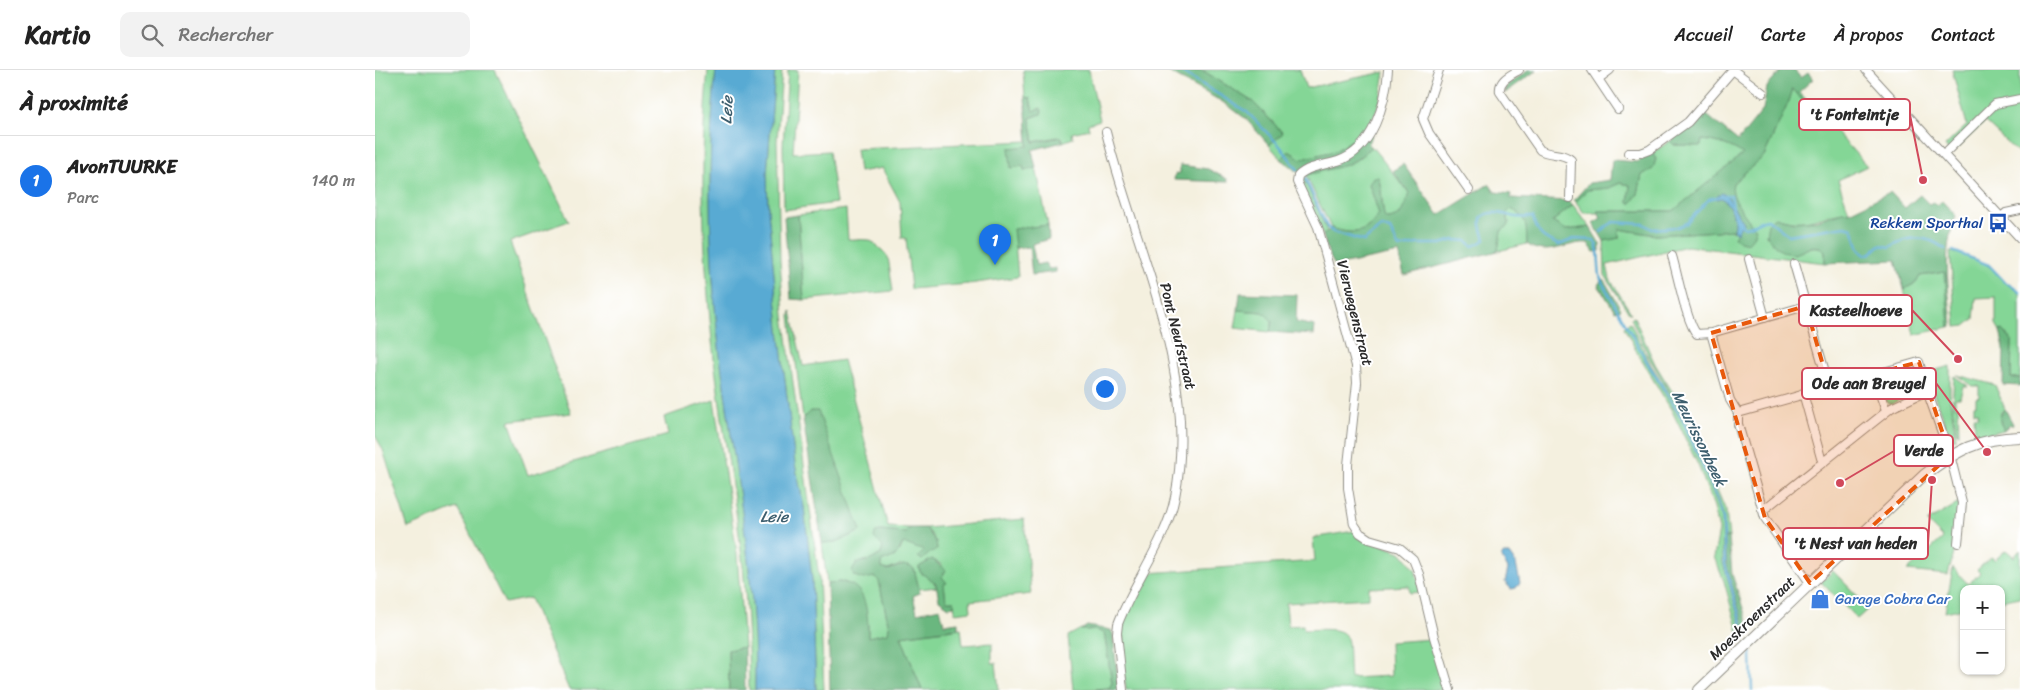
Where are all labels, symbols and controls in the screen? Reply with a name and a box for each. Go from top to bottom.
search box [120,12,470,57]
text: Kartio [25,14,90,56]
text: Rechercher [178,18,273,51]
text: Accueil [1674,19,1733,51]
text: Carte [1761,19,1806,51]
text: À propos [1834,19,1903,51]
text: Contact [1931,19,1995,51]
icon: search [138,21,166,49]
text: À proximité [20,84,128,122]
water label: Leie [711,93,742,125]
callout: 't Fonteintje [1799,99,1910,130]
text: 't Fonteintje [1809,100,1900,129]
text: AvonTUURKE [67,150,177,183]
text: 1 [33,166,39,195]
text: 140 m [312,166,355,195]
text: Parc [67,183,99,212]
place label: Rekkem Sporthal [1870,210,1984,236]
bus stop icon: Rekkem Sporthal [1987,212,2009,234]
pin: 1 [979,224,1011,265]
street label: Vierwegenstraat [1329,257,1381,369]
street label: Pont Neufstraat [1152,280,1204,393]
callout: Kasteelhoeve [1799,295,1912,326]
text: Kasteelhoeve [1809,296,1903,325]
callout: Ode aan Breugel [1802,368,1936,399]
text: Ode aan Breugel [1811,369,1927,398]
your location [1092,376,1118,402]
water label: Meurissonbeek [1664,385,1736,493]
callout: Verde [1894,435,1953,466]
text: Verde [1904,436,1945,465]
water label: Leie [760,502,790,531]
callout: 't Nest van heden [1783,528,1928,559]
text: 't Nest van heden [1793,529,1917,558]
street label: Moeskroenstraat [1702,569,1802,666]
map controls [1960,585,2005,675]
button: + [1960,585,2005,630]
place label: Garage Cobra Car [1835,586,1951,612]
shop icon: Garage Cobra Car [1809,588,1831,610]
button: − [1960,630,2005,675]

